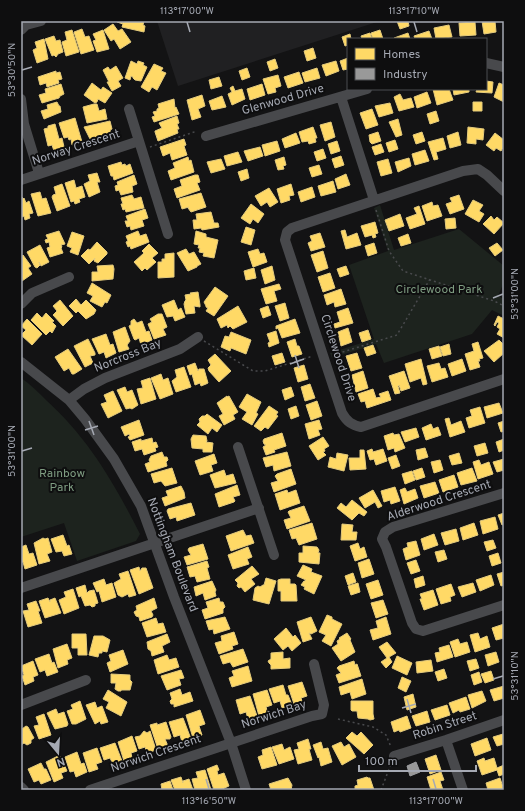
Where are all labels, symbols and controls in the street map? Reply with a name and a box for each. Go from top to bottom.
text: 113°17'00"W [160,5,214,18]
text: 113°17'10"W [388,5,440,18]
legend [347,38,487,90]
text: 53°30'50"N [6,43,19,97]
text: Homes [383,47,420,63]
text: Industry [383,67,428,83]
street label: Glenwood Drive [240,81,326,119]
street label: Norway Crescent [30,126,122,170]
text: 53°31'00"N [509,268,522,320]
park label: Circlewood Park [395,282,483,298]
street label: Circlewood Drive [316,312,360,404]
street label: Norcross Bay [92,335,164,377]
text: 53°31'00"N [6,425,19,477]
park label: Rainbow Park [39,466,85,496]
street label: Alderwood Crescent [385,477,493,525]
street label: Nottingham Boulevard [143,496,201,614]
text: 53°31'10"N [509,651,522,701]
street label: Norwich Bay [239,697,309,733]
street label: Robin Street [411,708,479,744]
street label: Norwich Crescent [109,731,203,777]
north arrow [38,733,78,773]
scale bar [359,747,476,773]
text: N [55,754,67,769]
text: 100 m [365,754,398,770]
text: 113°16'50"W [182,795,236,808]
text: 113°17'00"W [409,795,463,808]

